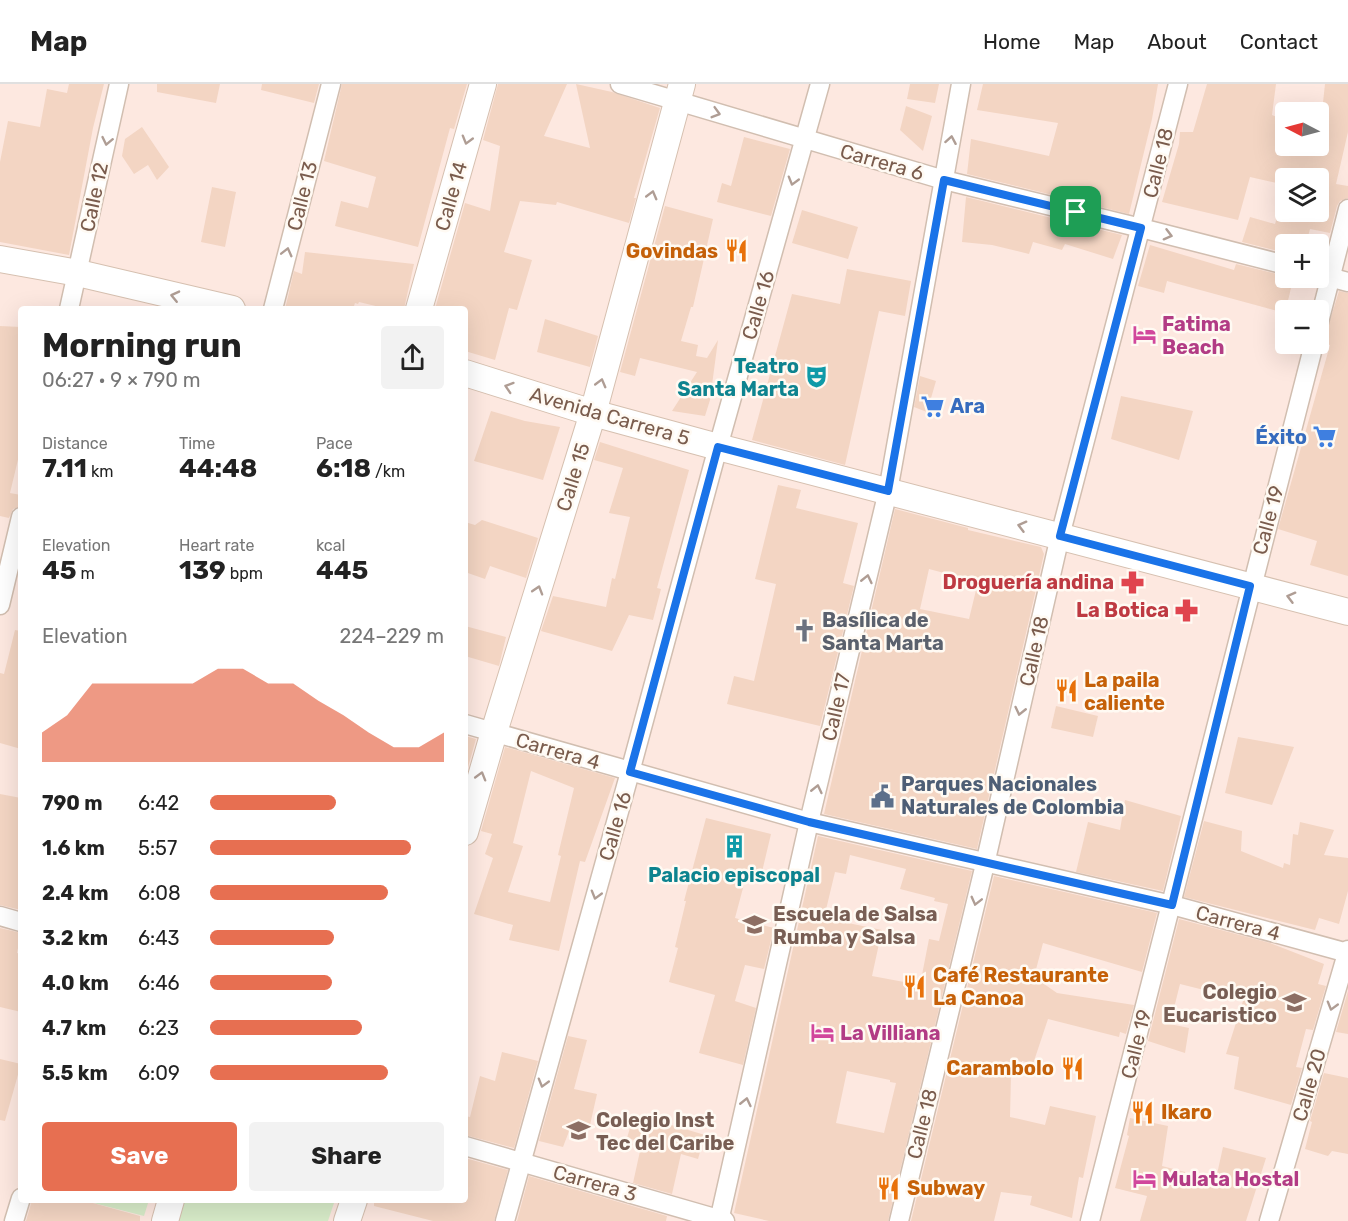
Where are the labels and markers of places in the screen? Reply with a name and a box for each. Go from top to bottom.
pin [1050,186,1101,237]
restaurant icon: Govindas [723,238,749,264]
place label: Govindas [626,239,718,263]
place label: Fatima Beach [1162,312,1231,359]
hotel icon: Fatima Beach [1131,322,1157,348]
place label: Teatro Santa Marta [677,354,799,401]
theatre icon: Teatro Santa Marta [804,364,830,390]
supermarket icon: Ara [919,393,945,419]
place label: Ara [950,394,985,418]
supermarket icon: Éxito [1312,424,1338,450]
place label: Éxito [1255,425,1307,449]
pharmacy icon: Droguería andina [1119,569,1145,595]
place label: Droguería andina [943,570,1114,594]
pharmacy icon: La Botica [1174,597,1200,623]
place label: La Botica [1076,598,1169,622]
place label: Basílica de Santa Marta [822,608,944,655]
church icon: Basílica de Santa Marta [791,618,817,644]
place label: La paila caliente [1084,668,1165,715]
restaurant icon: La paila caliente [1053,678,1079,704]
place label: Parques Nacionales Naturales de Colombia [901,772,1124,819]
public building icon: Parques Nacionales Naturales de Colombia [870,783,896,809]
building icon: Palacio episcopal [721,834,747,860]
place label: Palacio episcopal [648,863,820,887]
place label: Escuela de Salsa Rumba y Salsa [773,902,938,949]
school or university icon: Escuela de Salsa Rumba y Salsa [742,912,768,938]
place label: Café Restaurante La Canoa [933,963,1109,1010]
restaurant icon: Café Restaurante La Canoa [902,973,928,999]
place label: Colegio Eucaristico [1163,980,1277,1027]
school or university icon: Colegio Eucaristico [1282,990,1308,1016]
hotel icon: La Villiana [809,1020,835,1046]
place label: La Villiana [840,1021,940,1045]
restaurant icon: Carambolo [1059,1055,1085,1081]
place label: Carambolo [946,1056,1054,1080]
restaurant icon: Ikaro [1130,1099,1156,1125]
place label: Ikaro [1161,1100,1212,1124]
place label: Colegio Inst Tec del Caribe [596,1108,735,1155]
school or university icon: Colegio Inst Tec del Caribe [565,1118,591,1144]
hotel icon: Mulata Hostal [1131,1166,1157,1192]
place label: Mulata Hostal [1162,1167,1299,1191]
restaurant icon: Subway [876,1175,902,1201]
place label: Subway [907,1176,985,1200]

